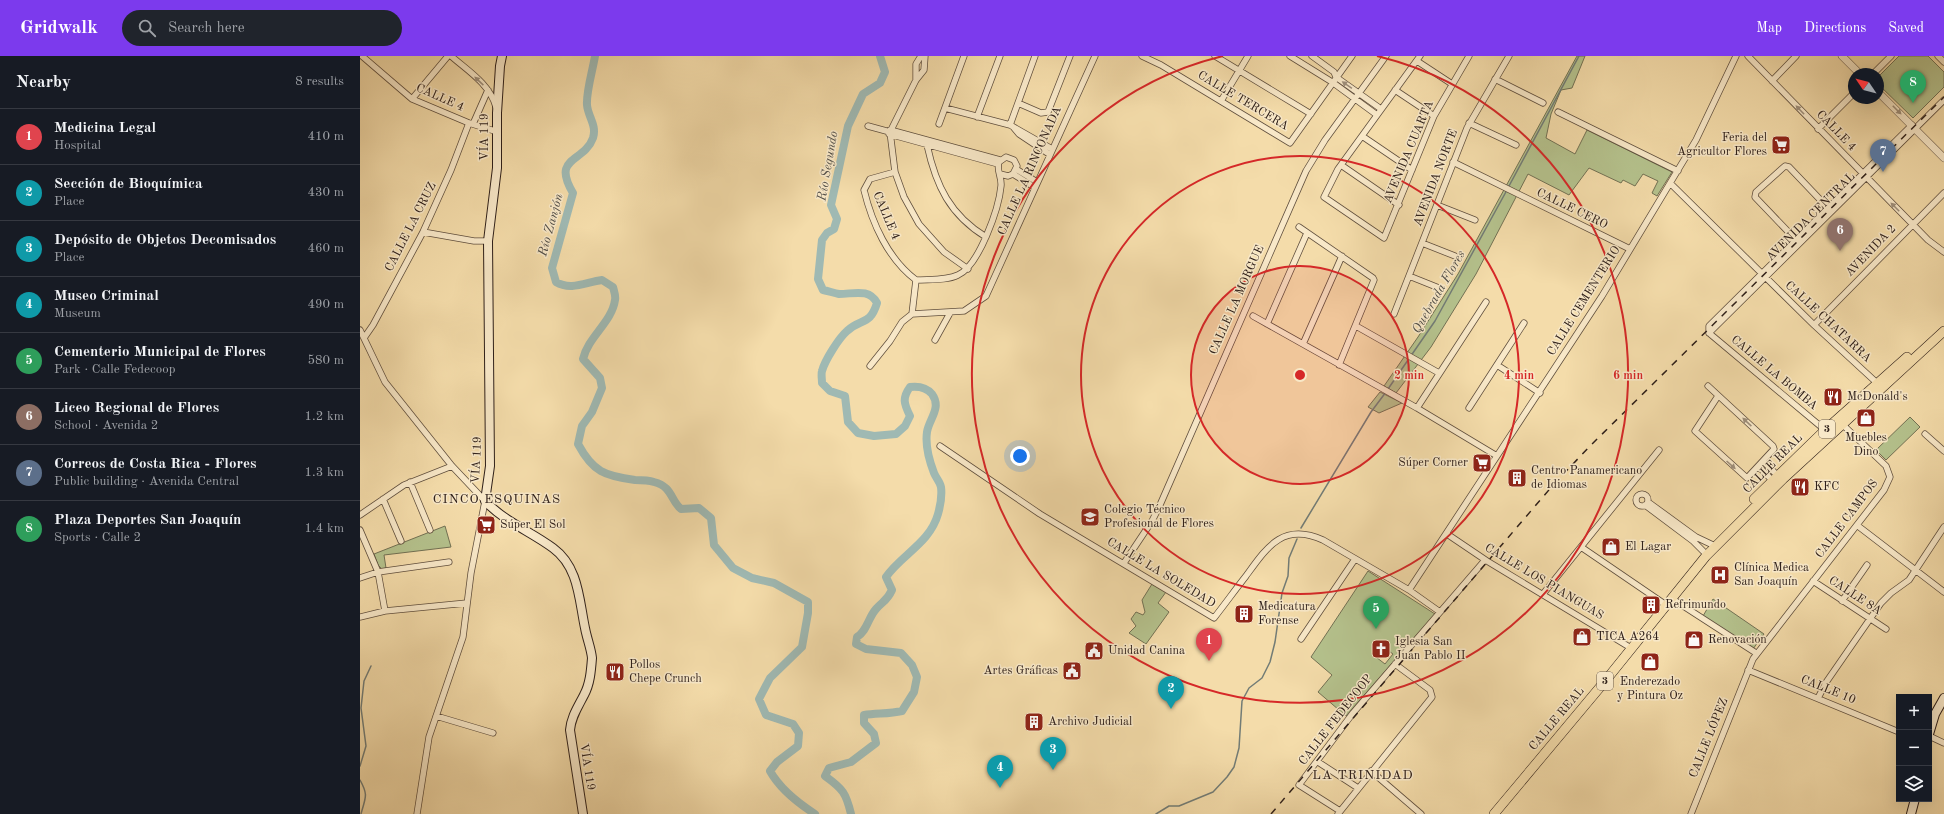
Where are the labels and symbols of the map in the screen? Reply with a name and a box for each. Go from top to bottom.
north arrow [1848,68,1884,104]
street label: CALLE TERCERA [1195,69,1291,133]
pin: 8 [1900,70,1926,103]
one-way arrow [474,76,484,85]
one-way arrow [1342,81,1352,89]
street label: CALLE 4 [414,82,466,114]
street label: AVENIDA CUARTA [1382,99,1436,205]
street label: CALLE LA RINCONADA [996,105,1064,237]
one-way arrow [1795,105,1805,115]
one-way arrow [1892,105,1902,115]
street label: CALLE 4 [1814,108,1858,154]
street label: VÍA 119 [476,113,491,161]
street label: AVENIDA NORTE [1412,128,1460,228]
water label: Río Segundo [815,130,841,203]
place label: Feria del Agricultor Flores [1677,132,1767,158]
supermarket icon: Feria del Agricultor Flores [1770,134,1792,156]
pin: 7 [1870,139,1896,172]
street label: AVENIDA CENTRAL [1764,170,1858,264]
street label: CALLE LA CRUZ [383,180,439,274]
street label: CALLE CERO [1534,187,1610,231]
street label: CALLE 4 [870,190,902,242]
water label: Río Zanjón [536,192,566,259]
one-way arrow [1890,202,1900,212]
pin: 6 [1827,218,1853,251]
street label: AVENIDA 2 [1843,223,1899,279]
street label: CALLE LA MORGUE [1207,244,1267,356]
street label: CALLE CEMENTERIO [1545,244,1623,358]
water label: Quebrada Flores [1410,248,1468,336]
street label: CALLE CHATARRA [1783,279,1873,365]
street label: CALLE LA BOMBA [1729,334,1819,412]
centre of rings [1293,368,1307,382]
text: 2 min [1394,370,1424,382]
text: 4 min [1504,370,1534,382]
text: 6 min [1613,370,1643,382]
restaurant icon: McDonald's [1822,386,1844,408]
place label: McDonald's [1847,391,1908,403]
shop icon: Muebles Dino [1855,407,1877,429]
one-way arrow [1741,418,1752,427]
road number: 3 [1819,420,1835,438]
street label: CALLE REAL [1741,432,1805,496]
place label: Muebles Dino [1845,432,1887,458]
street label: VÍA 119 [467,436,484,484]
your location [1010,446,1030,466]
supermarket icon: Súper Corner [1471,452,1493,474]
place label: Súper Corner [1398,457,1468,469]
one-way arrow [1726,460,1736,470]
place label: Centro Panamericano de Idiomas [1531,465,1642,491]
building icon: Centro Panamericano de Idiomas [1506,467,1528,489]
restaurant icon: KFC [1789,476,1811,498]
street label: CALLE CAMPOS [1814,477,1880,561]
place label: KFC [1814,481,1839,493]
district label: CINCO ESQUINAS [433,493,561,506]
place label: Colegio Técnico Profesional de Flores [1104,504,1214,530]
school or university icon: Colegio Técnico Profesional de Flores [1079,506,1101,528]
supermarket icon: Súper El Sol [475,514,497,536]
place label: Súper El Sol [500,519,565,531]
street label: CALLE LA SOLEDAD [1105,536,1217,610]
shop icon: El Lagar [1600,536,1622,558]
place label: El Lagar [1625,541,1671,553]
street label: CALLE LOS PIANGUAS [1482,542,1606,622]
place label: Clínica Medica San Joaquín [1734,562,1809,588]
hospital icon: Clínica Medica San Joaquín [1709,564,1731,586]
street label: CALLE 8A [1826,575,1884,617]
building icon: Refrimundo [1640,594,1662,616]
pin: 5 [1363,596,1389,629]
place label: Refrimundo [1665,599,1726,611]
place label: Medicatura Forense [1258,601,1316,627]
building icon: Medicatura Forense [1233,603,1255,625]
shop icon: TICA A264 [1571,626,1593,648]
pin: 1 [1196,628,1222,661]
shop icon: Renovación [1683,629,1705,651]
place label: TICA A264 [1596,631,1659,643]
place label: Renovación [1708,634,1767,646]
place label: Iglesia San Juan Pablo II [1395,636,1466,662]
church icon: Iglesia San Juan Pablo II [1370,638,1392,660]
public building icon: Unidad Canina [1083,640,1105,662]
place label: Unidad Canina [1108,645,1185,657]
shop icon: Enderezado y Pintura Oz [1639,651,1661,673]
place label: Pollos Chepe Crunch [629,659,702,685]
public building icon: Artes Gráficas [1061,660,1083,682]
restaurant icon: Pollos Chepe Crunch [604,661,626,683]
place label: Artes Gráficas [983,665,1058,677]
street label: CALLE FEDECOOP [1297,672,1375,768]
road number: 3 [1597,672,1613,690]
street label: CALLE 10 [1799,674,1857,706]
pin: 2 [1158,676,1184,709]
place label: Enderezado y Pintura Oz [1617,676,1683,702]
street label: CALLE REAL [1527,685,1587,753]
street label: CALLE LÓPEZ [1684,695,1731,780]
building icon: Archivo Judicial [1023,711,1045,733]
place label: Archivo Judicial [1048,716,1132,728]
pin: 3 [1040,737,1066,770]
street label: VÍA 119 [577,742,600,791]
pin: 4 [987,755,1013,788]
district label: LA TRINIDAD [1312,769,1414,782]

